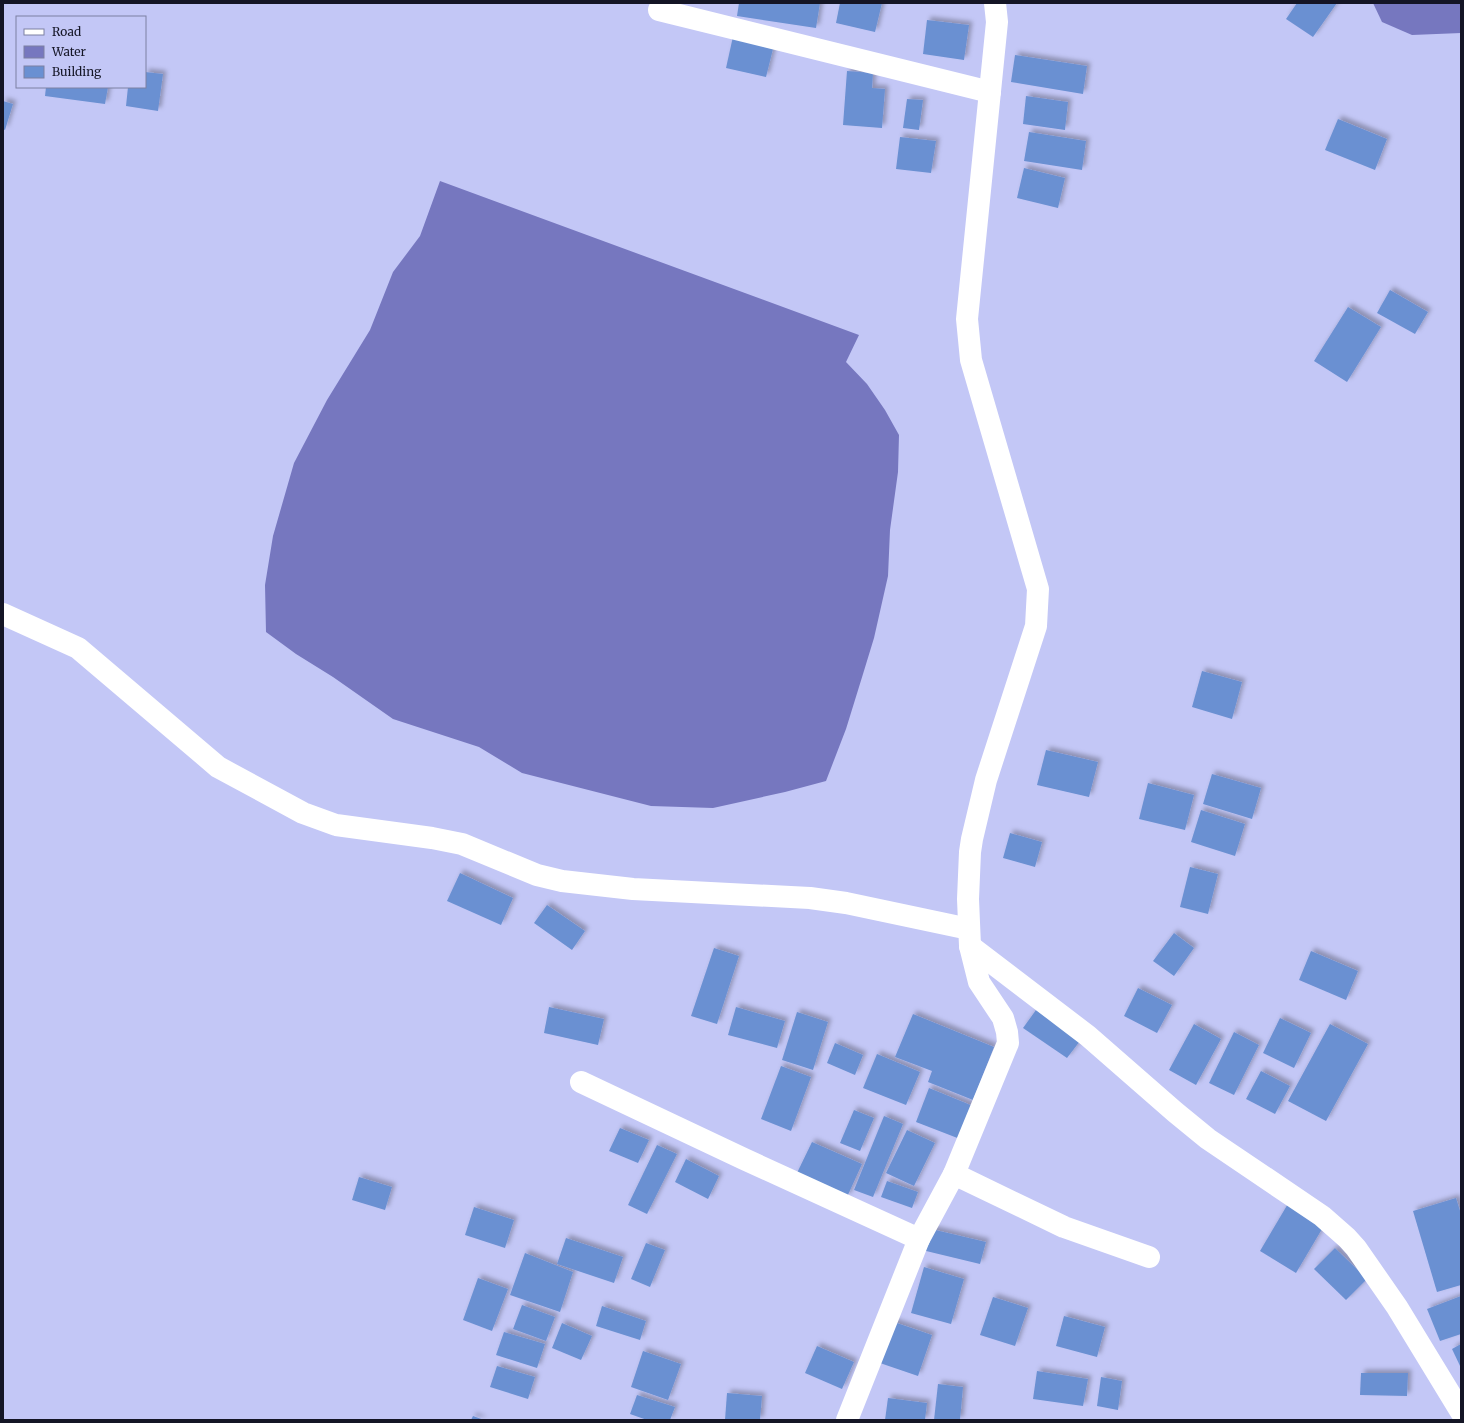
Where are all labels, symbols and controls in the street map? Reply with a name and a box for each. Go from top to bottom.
legend [16,16,146,88]
text: Road [52,24,81,39]
text: Water [51,44,87,59]
text: Building [52,64,102,79]

